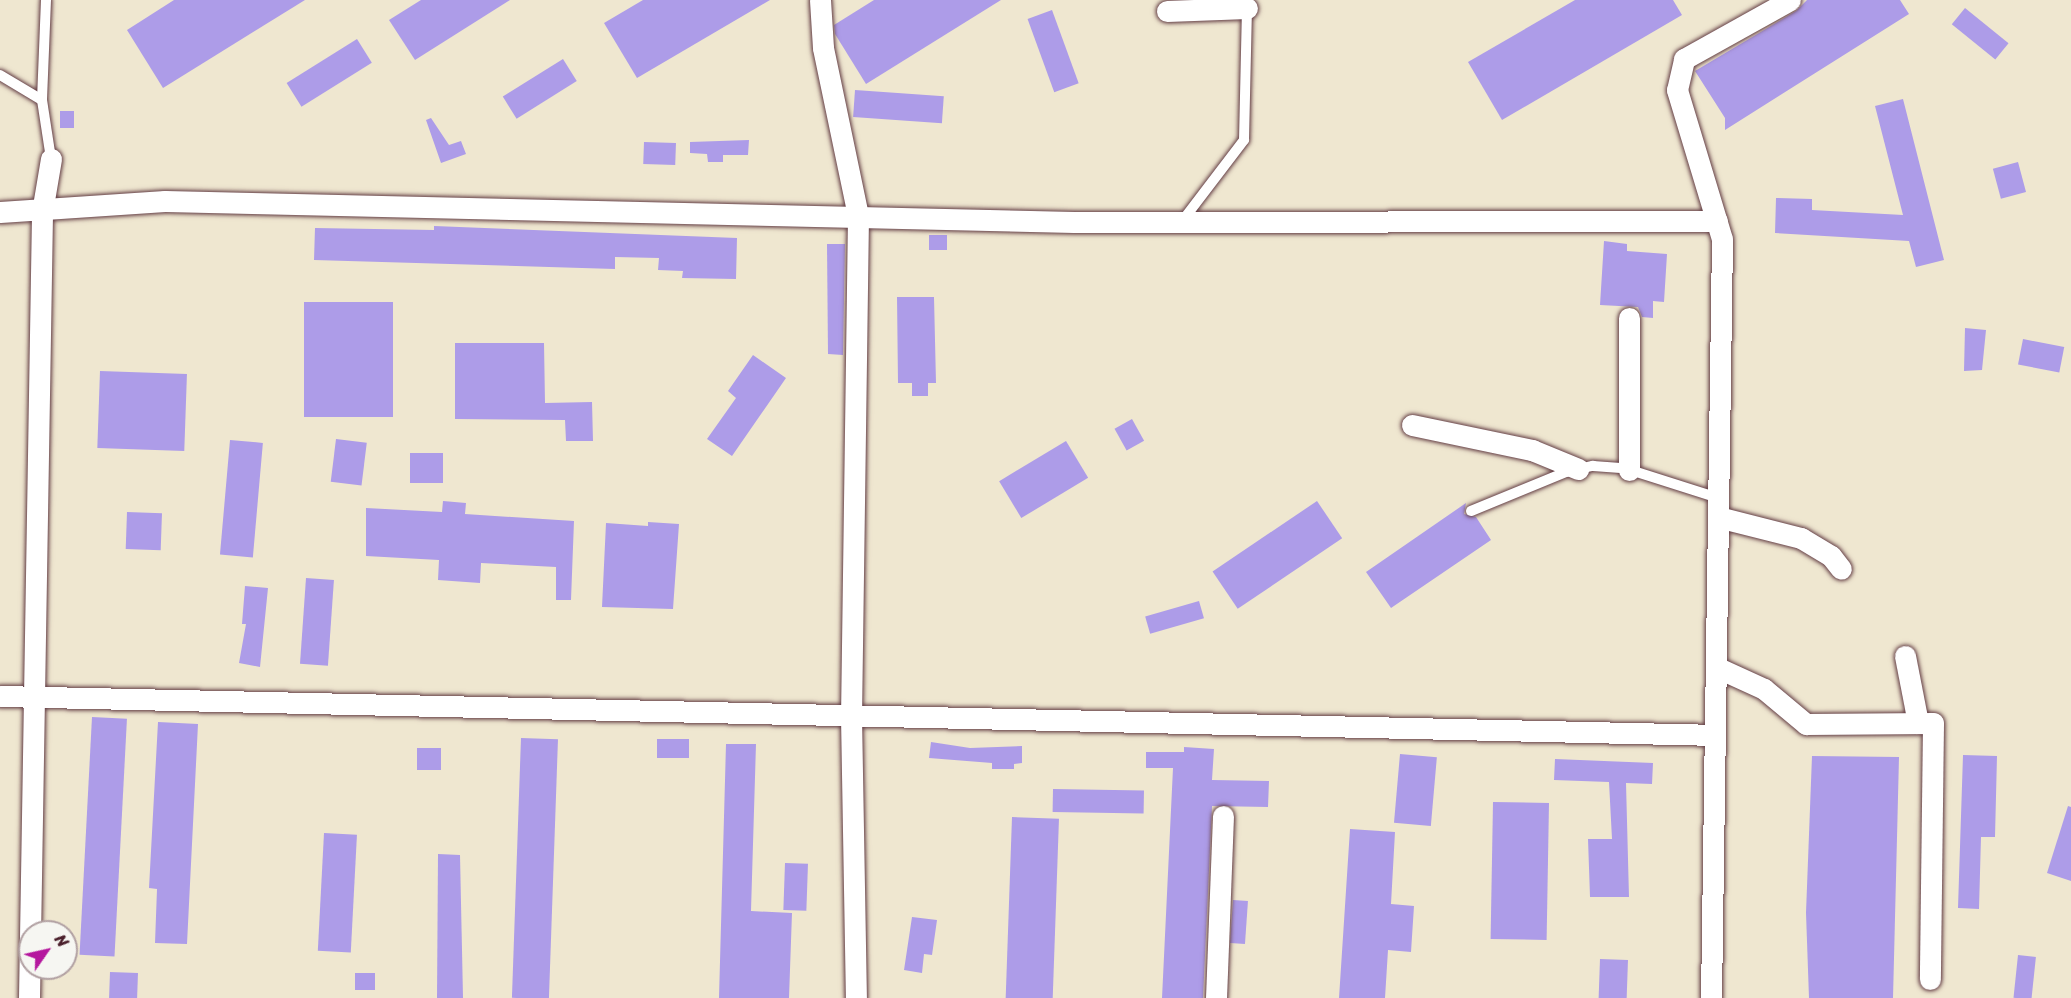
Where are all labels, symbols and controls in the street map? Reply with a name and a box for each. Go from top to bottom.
north arrow [18,920,78,980]
text: N [47,928,77,953]

